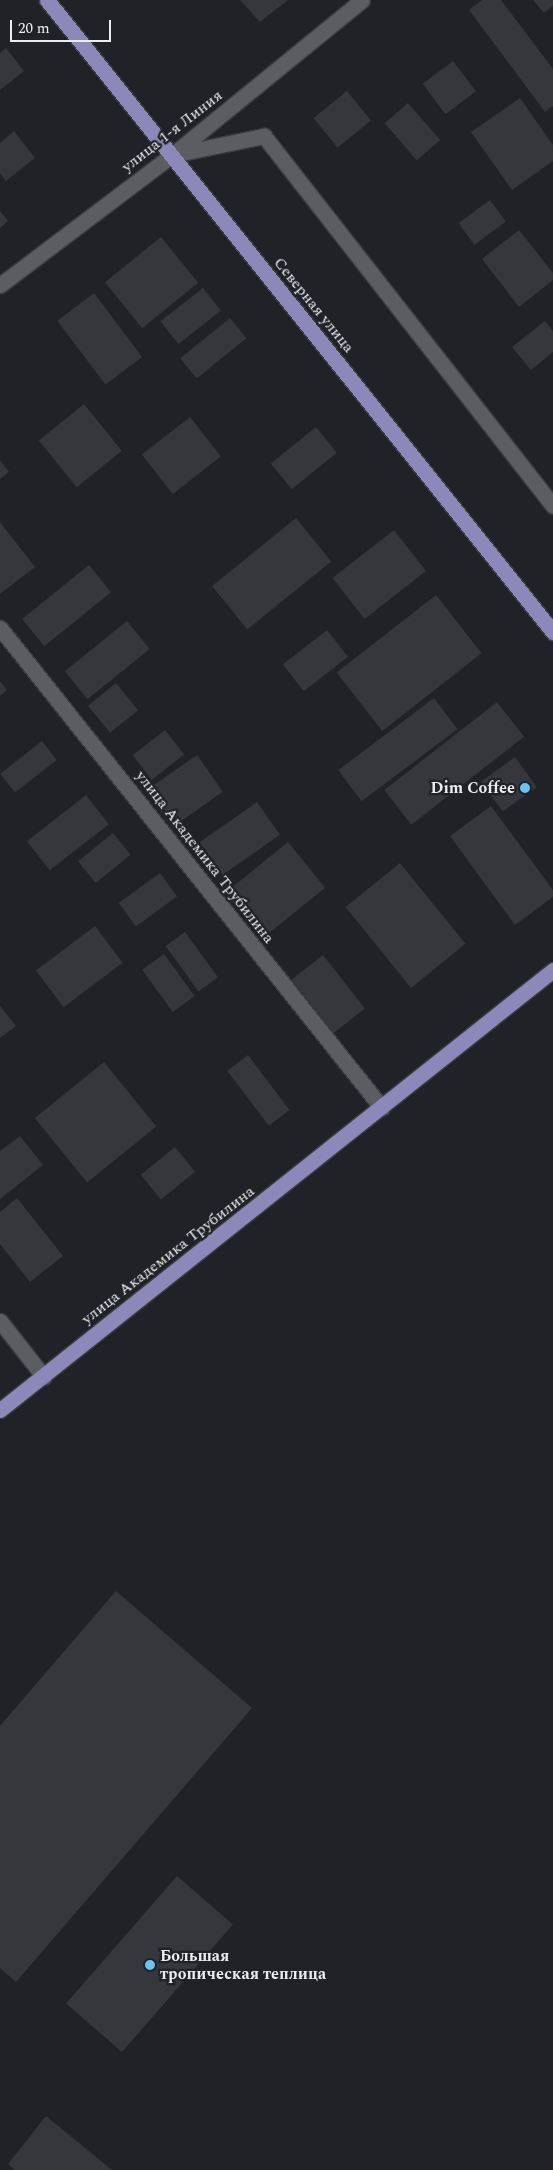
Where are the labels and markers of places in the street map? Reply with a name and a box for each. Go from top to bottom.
place label: Dim Coffee [431,778,515,798]
marker: Dim Coffee [519,782,531,794]
place label: Большая тропическая теплица [160,1946,326,1984]
marker: Большая тропическая теплица [144,1959,156,1971]

